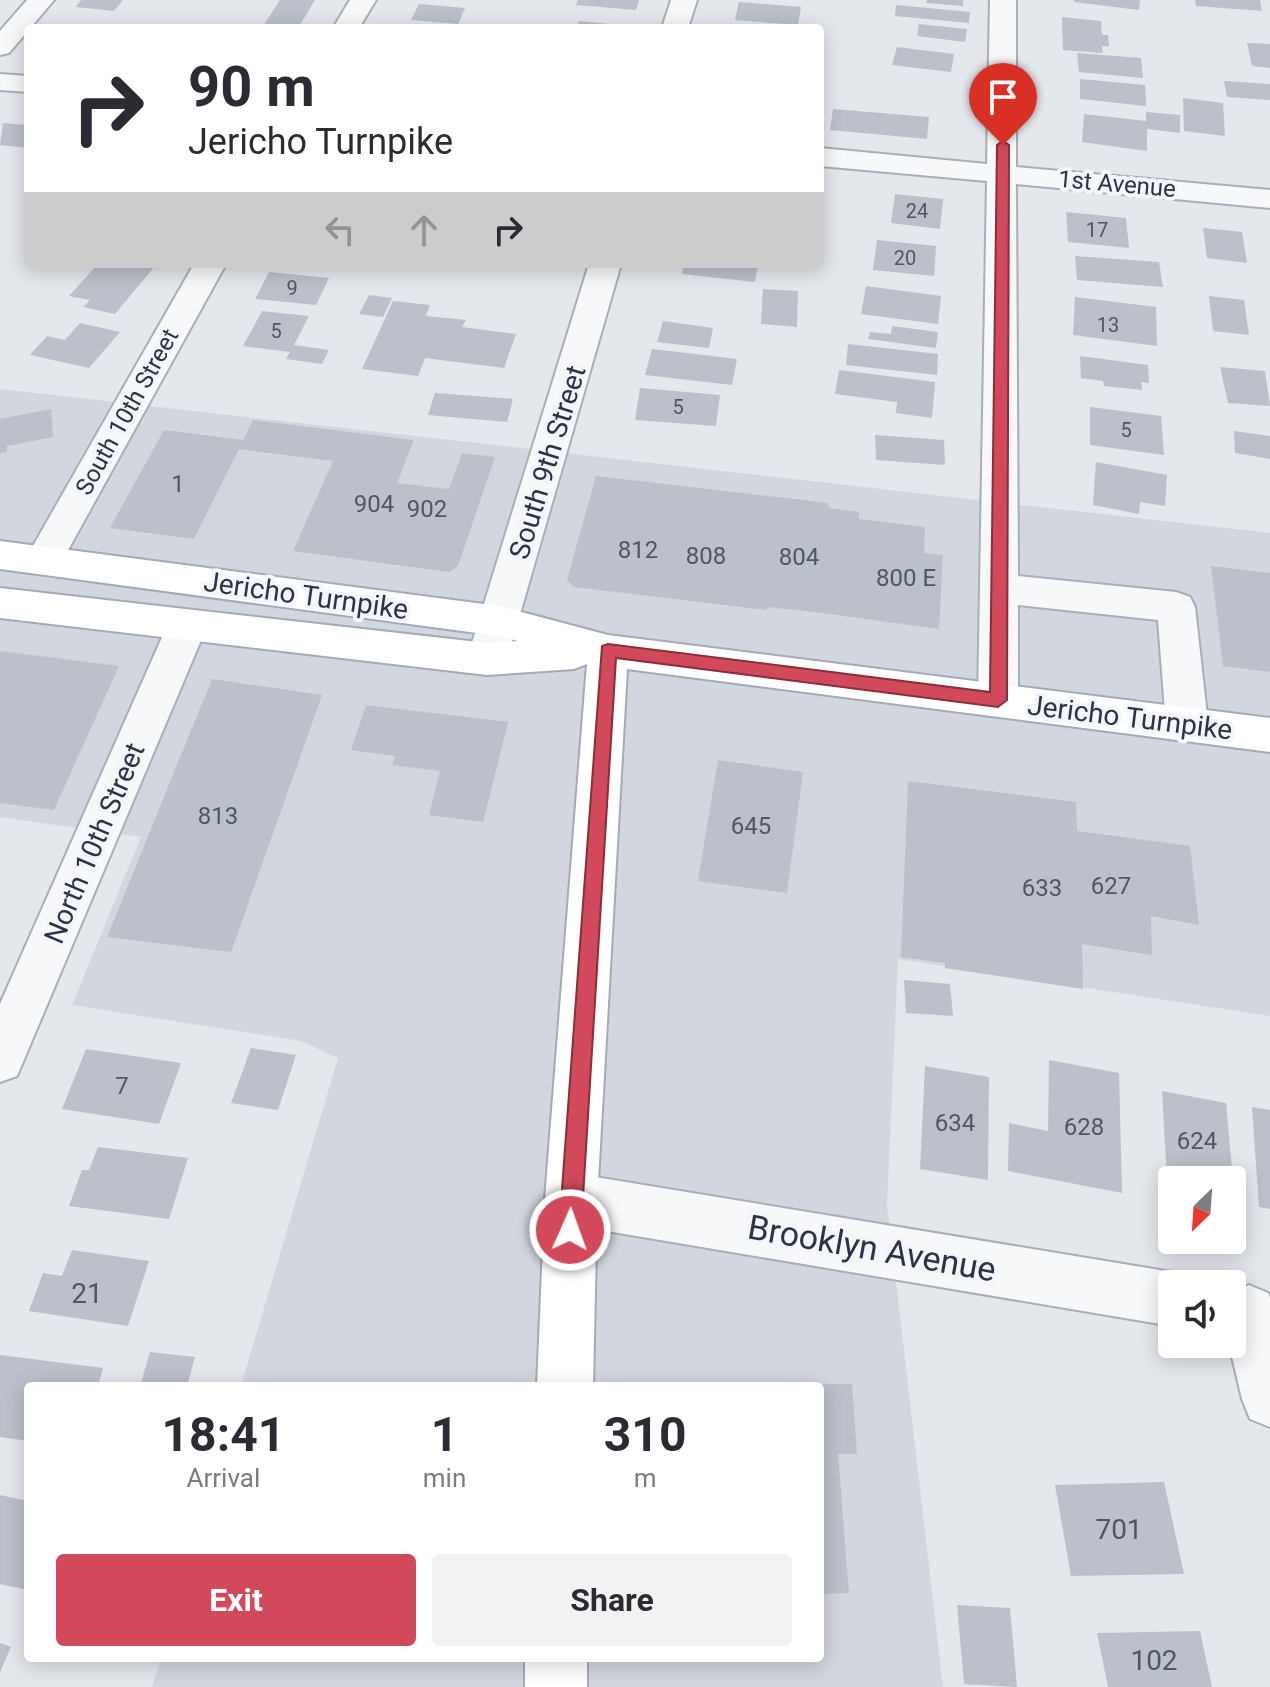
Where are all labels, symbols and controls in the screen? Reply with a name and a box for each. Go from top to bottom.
text: 90 m [188,54,315,120]
icon: right [56,56,160,160]
pin [969,63,1037,145]
icon: arrive [981,75,1025,119]
text: Jericho Turnpike [188,121,453,163]
street label: 1st Avenue [1057,165,1177,203]
house number: 24 [906,199,928,223]
icon: left [318,208,362,252]
icon: ahead [402,208,446,252]
icon: right [486,208,530,252]
house number: 17 [1086,218,1108,242]
house number: 20 [894,246,916,270]
house number: 9 [286,276,298,300]
house number: 13 [1097,313,1119,337]
house number: 5 [270,319,282,343]
street label: South 10th Street [69,324,185,500]
street label: South 9th Street [502,361,593,563]
house number: 5 [672,395,684,419]
house number: 5 [1120,418,1132,442]
house number: 1 [171,470,185,498]
house number: 904 [354,490,394,518]
house number: 902 [407,495,447,523]
house number: 812 [618,536,658,564]
house number: 808 [686,542,726,570]
house number: 804 [779,543,819,571]
house number: 800 E [876,564,936,592]
street label: Jericho Turnpike [202,565,410,626]
street label: Jericho Turnpike [1026,689,1234,746]
street label: North 10th Street [37,738,152,948]
house number: 813 [198,802,238,830]
house number: 645 [731,812,771,840]
house number: 627 [1091,872,1131,900]
house number: 633 [1022,874,1062,902]
house number: 7 [115,1072,129,1100]
house number: 634 [935,1109,975,1137]
house number: 628 [1064,1113,1104,1141]
house number: 624 [1177,1127,1217,1155]
north arrow [1158,1166,1246,1254]
map controls [1158,1166,1246,1358]
position arrow [528,1188,612,1272]
street label: Brooklyn Avenue [745,1206,999,1290]
button: sound [1158,1270,1246,1358]
house number: 21 [71,1277,103,1310]
text: 18:41 [162,1406,285,1463]
text: 1 [431,1406,458,1463]
text: 310 [604,1406,686,1463]
text: Arrival [187,1463,260,1493]
text: min [423,1463,466,1493]
text: m [634,1463,657,1493]
house number: 701 [1095,1513,1143,1546]
button: Exit [56,1554,416,1646]
button: Share [432,1554,792,1646]
house number: 102 [1130,1644,1178,1677]

